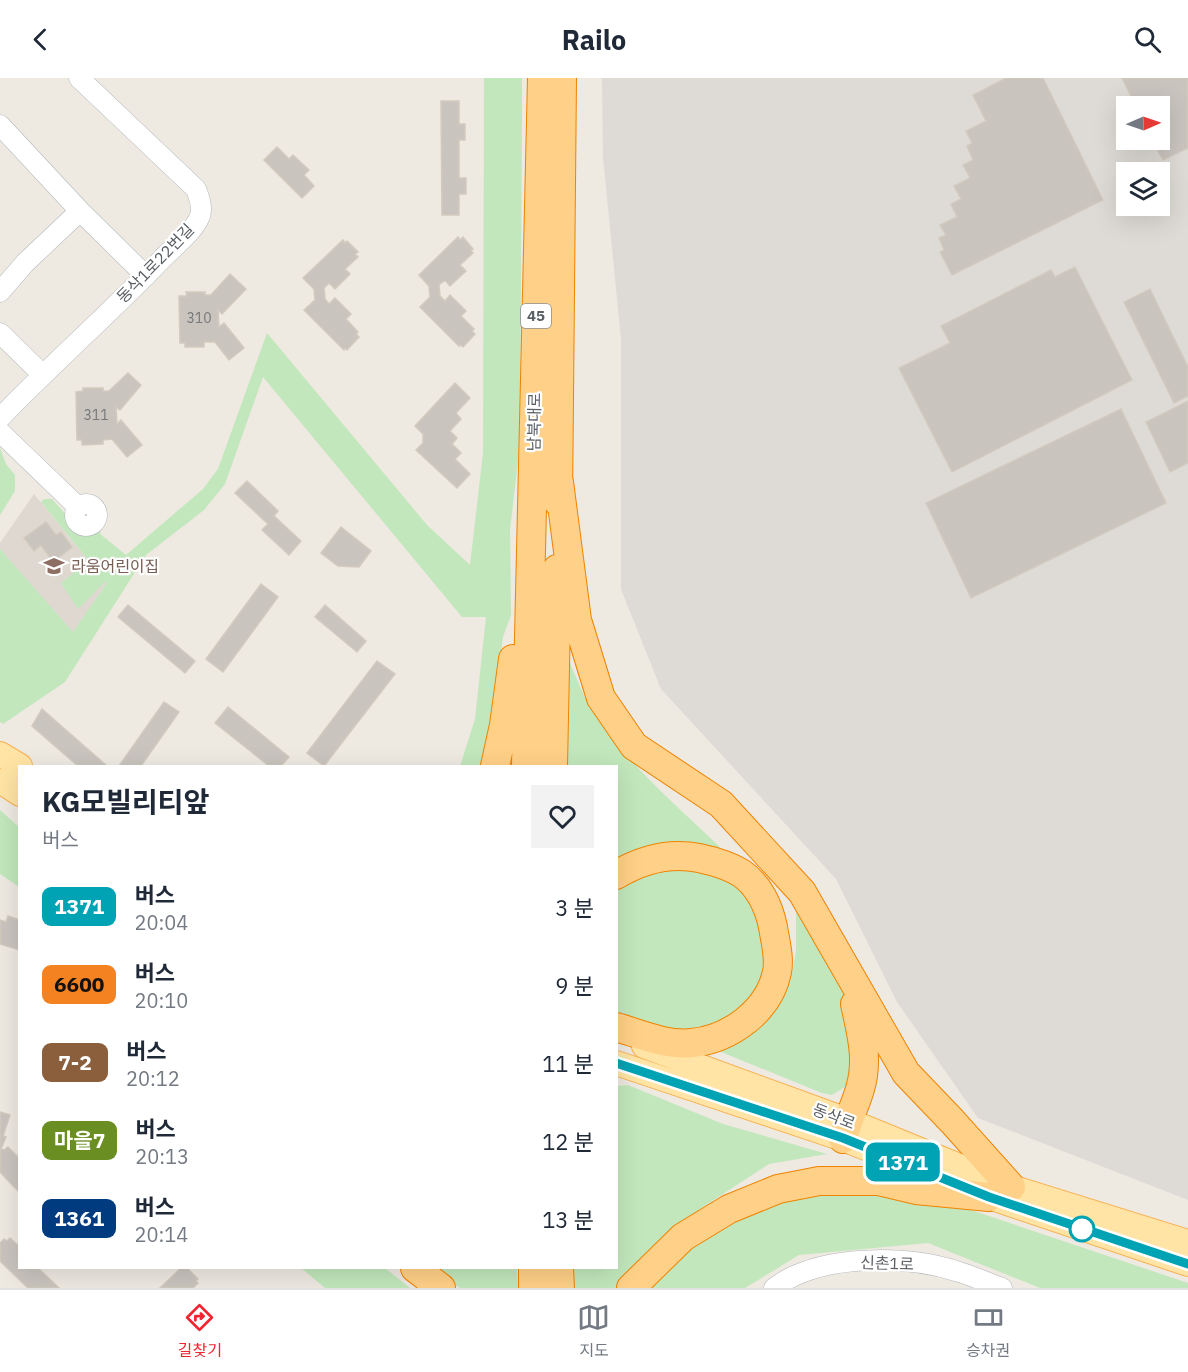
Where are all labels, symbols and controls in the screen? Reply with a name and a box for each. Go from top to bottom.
text: Railo [562,22,626,57]
icon: back [24,23,57,56]
icon: search [1131,23,1164,56]
north arrow [1116,96,1170,150]
map controls [1116,96,1170,216]
button: layers [1116,162,1170,216]
street label: 동삭1로22번길 [112,219,198,307]
road number: 45 [521,304,551,328]
house number: 310 [186,309,212,327]
street label: 남북대로 [523,392,545,452]
house number: 311 [83,406,109,424]
school or university icon: 라움어린이집 [42,554,66,578]
place label: 라움어린이집 [71,556,159,576]
text: KG모빌리티앞 [42,783,209,820]
button: heart [531,785,594,848]
text: 버스 [42,826,79,853]
text: 버스 [134,880,175,909]
text: 1371 [54,892,104,920]
text: 3 분 [555,893,594,922]
text: 20:04 [134,909,188,936]
text: 버스 [134,958,175,987]
text: 6600 [54,970,104,998]
text: 9 분 [555,971,594,1000]
text: 20:10 [134,987,188,1014]
text: 버스 [126,1036,166,1065]
text: 7-2 [58,1048,92,1076]
text: 11 분 [542,1049,594,1078]
text: 20:12 [126,1065,180,1092]
street label: 동삭로 [810,1099,858,1133]
text: 버스 [135,1114,176,1143]
text: 마을7 [54,1126,105,1154]
text: 12 분 [542,1127,594,1156]
line badge: 1371 [861,1142,945,1182]
text: 20:13 [135,1143,189,1170]
text: 1371 [878,1148,928,1176]
text: 버스 [134,1192,175,1221]
text: 1361 [54,1204,104,1232]
text: 13 분 [542,1205,594,1234]
unlabelled marker [1069,1216,1095,1242]
text: 20:14 [134,1221,188,1248]
street label: 신촌1로 [860,1252,914,1274]
tab: 길찾기 [178,1301,222,1361]
tab: 지도 [577,1301,610,1361]
tab: 승차권 [966,1301,1010,1361]

